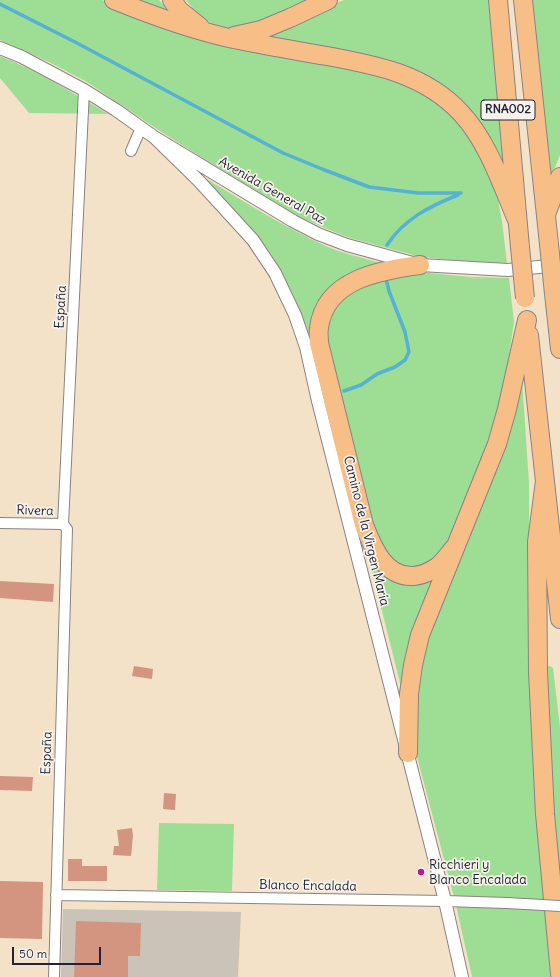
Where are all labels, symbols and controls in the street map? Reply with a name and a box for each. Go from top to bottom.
road number: RNA002 [481,100,535,120]
street label: Avenida General Paz [216,154,328,228]
street label: España [52,285,70,329]
street label: Camino de la Virgen María [340,454,392,608]
street label: Rivera [16,503,54,519]
street label: España [38,731,56,775]
place label: Ricchieri y Blanco Encalada [429,857,527,888]
marker: Ricchieri y Blanco Encalada [416,867,426,877]
street label: Blanco Encalada [259,877,357,895]
scale bar [14,939,103,965]
text: 50 m [19,946,47,961]

